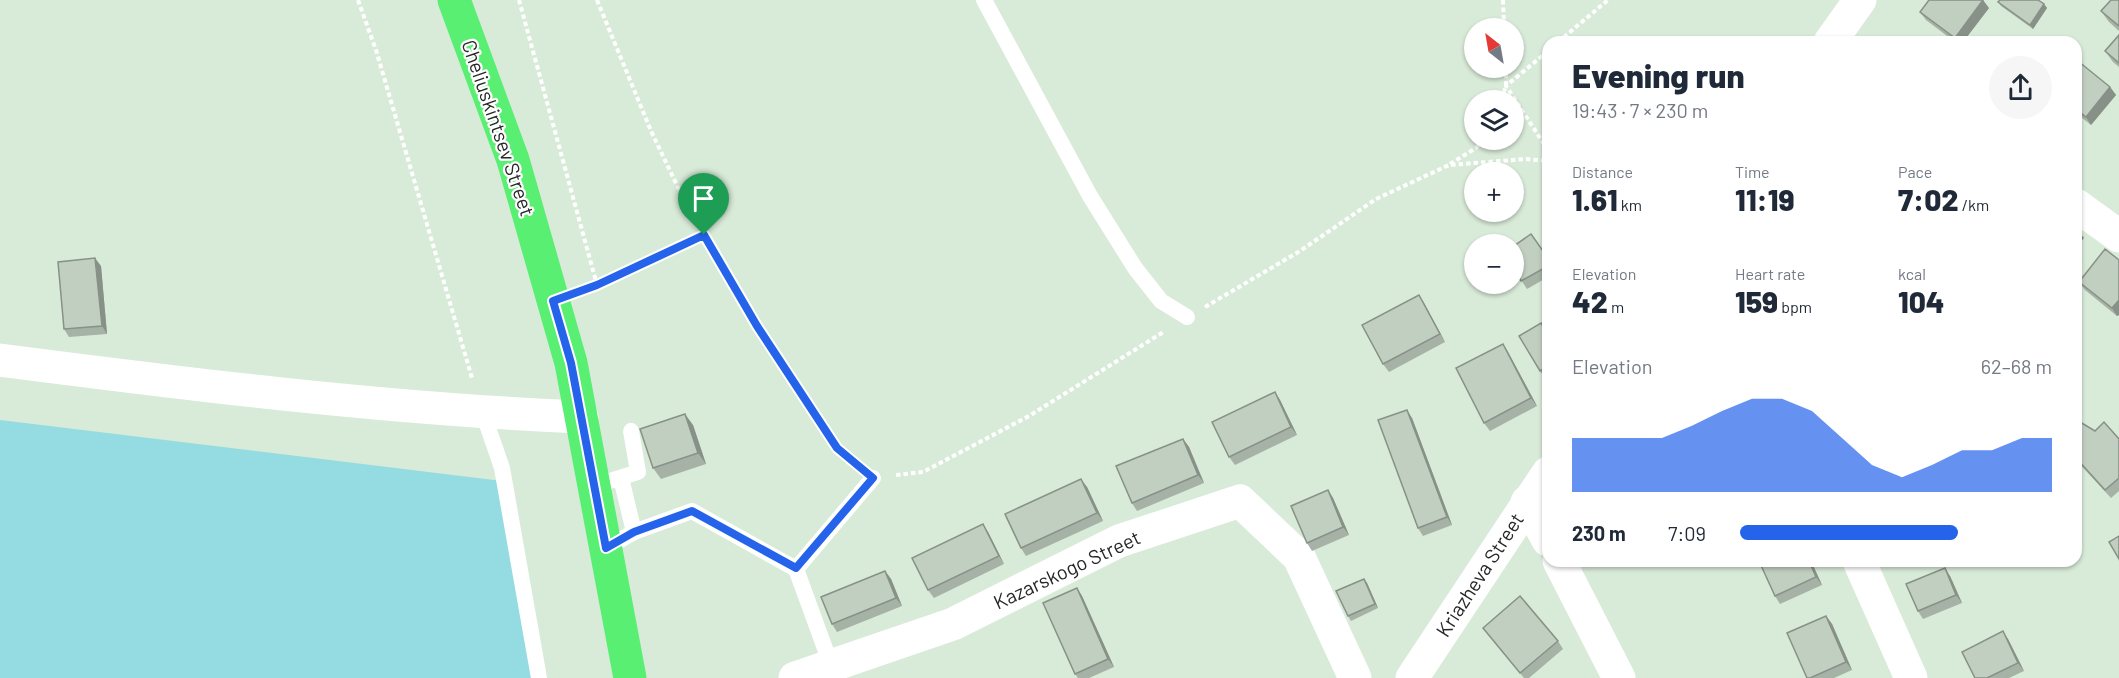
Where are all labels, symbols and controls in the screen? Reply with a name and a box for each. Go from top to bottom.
north arrow [1464,18,1524,78]
map controls [1464,18,1524,294]
street label: Cheliuskintsev Street [458,36,540,219]
text: Evening run [1572,55,1745,95]
button: share [1989,56,2052,119]
button: layers [1464,90,1524,150]
text: 19:43 · 7 × 230 m [1572,98,1708,122]
button: + [1464,162,1524,222]
text: Distance [1572,162,1633,181]
text: Time [1735,162,1770,181]
text: Pace [1898,162,1932,181]
pin [678,173,729,235]
text: 1.61 [1572,181,1618,217]
text: 11:19 [1735,181,1794,217]
text: 7:02 [1898,181,1958,217]
icon: arrive [687,182,720,215]
text: km [1618,195,1642,214]
text: /km [1958,195,1989,214]
button: − [1464,234,1524,294]
text: Elevation [1572,264,1636,283]
text: Heart rate [1735,264,1805,283]
text: kcal [1898,264,1926,283]
text: 42 [1572,283,1608,319]
text: 159 [1735,283,1778,319]
text: 104 [1898,283,1945,319]
text: m [1608,297,1624,316]
text: bpm [1778,297,1812,316]
text: Elevation [1572,354,1653,378]
text: 62–68 m [1981,354,2052,378]
street label: Kriazheva Street [1430,508,1528,641]
text: 230 m [1572,521,1626,545]
text: 7:09 [1668,521,1706,545]
street label: Kazarskogo Street [989,525,1144,614]

